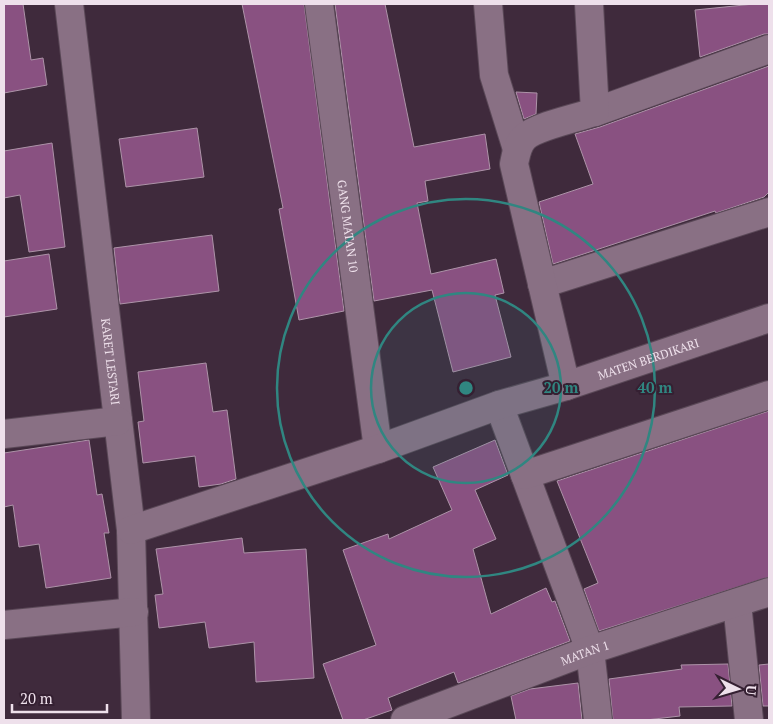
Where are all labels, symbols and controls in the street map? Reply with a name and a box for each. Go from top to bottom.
street label: GANG MATAN 10 [335,179,362,273]
street label: KARET LESTARI [99,317,124,406]
street label: MATEN BERDIKARI [595,335,701,382]
text: 20 m [544,377,579,397]
text: 40 m [638,377,673,397]
centre of rings [457,379,475,397]
street label: MATAN 1 [558,637,611,668]
north arrow [713,664,763,714]
scale bar [12,682,108,714]
text: U [742,684,761,696]
text: 20 m [20,688,53,708]

